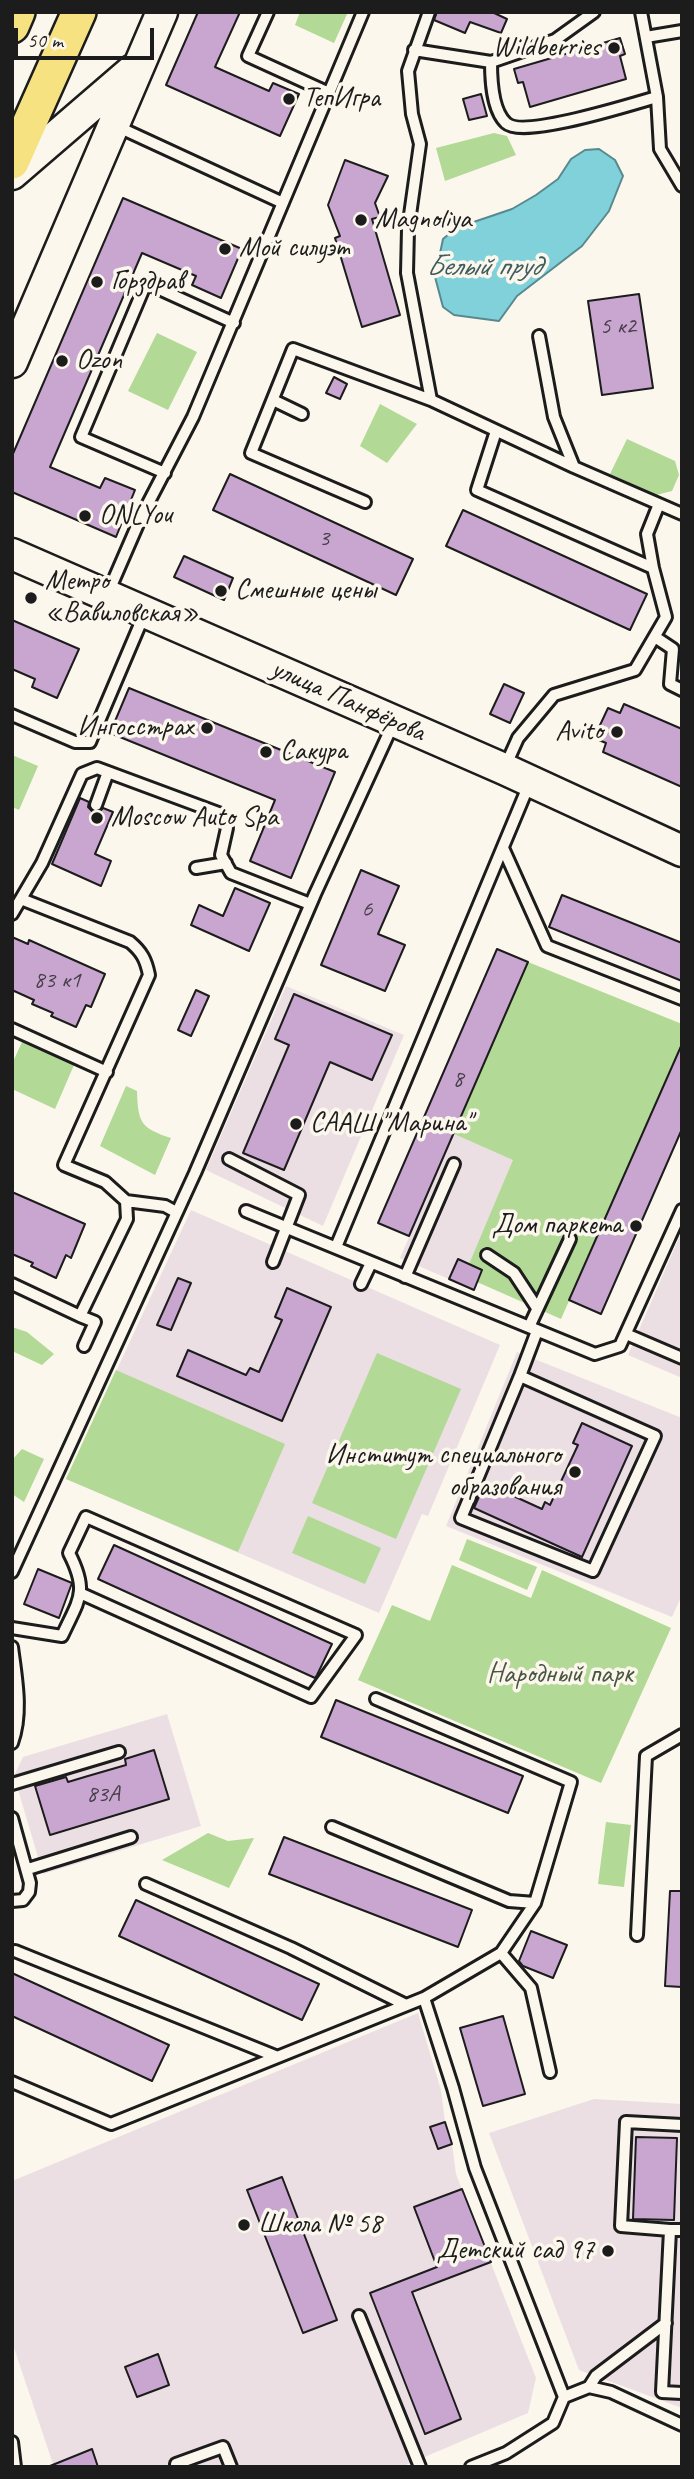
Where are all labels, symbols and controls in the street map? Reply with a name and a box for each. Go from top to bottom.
scale bar [18,14,158,58]
text: 50 m [27,27,63,53]
place label: Wildberries [493,31,600,65]
marker: Wildberries [606,40,622,56]
place label: ТепИгра [303,82,380,116]
marker: ТепИгра [281,91,297,107]
place label: Magnoliya [375,203,471,237]
marker: Magnoliya [353,212,369,228]
place label: Мой силуэт [239,232,349,266]
marker: Мой силуэт [217,241,233,257]
water label: Белый пруд [426,249,540,285]
place label: Горздрав [111,265,184,299]
marker: Горздрав [89,274,105,290]
house number: 5 к2 [600,313,636,341]
place label: Ozon [76,344,122,378]
marker: Ozon [54,353,70,369]
place label: ONLYou [99,499,172,533]
marker: ONLYou [77,508,93,524]
house number: 3 [319,525,329,553]
place label: Метро «Вавиловская» [45,565,199,631]
place label: Смешные цены [235,574,376,608]
marker: Смешные цены [213,583,229,599]
marker: Метро «Вавиловская» [23,590,39,606]
street label: улица Панфёрова [266,652,430,750]
place label: Ингосстрах [77,711,193,745]
place label: Avito [555,715,603,749]
marker: Ингосстрах [199,720,215,736]
marker: Avito [609,724,625,740]
place label: Сакура [280,735,347,769]
marker: Сакура [258,744,274,760]
place label: Moscow Auto Spa [111,801,278,835]
marker: Moscow Auto Spa [89,810,105,826]
house number: 6 [362,896,372,924]
house number: 83 к1 [33,967,81,995]
house number: 8 [453,1066,463,1094]
place label: СААШ "Марина" [310,1107,472,1141]
marker: СААШ "Марина" [288,1116,304,1132]
place label: Дом паркета [492,1209,622,1243]
marker: Дом паркета [628,1218,644,1234]
place label: Институт специального образования [326,1439,561,1505]
marker: Институт специального образования [567,1464,583,1480]
park label: Народный парк [487,1658,633,1692]
house number: 83А [86,1781,120,1809]
place label: Школа № 58 [258,2208,382,2242]
marker: Школа № 58 [236,2217,252,2233]
place label: Детский сад 97 [436,2234,594,2268]
marker: Детский сад 97 [600,2243,616,2259]

